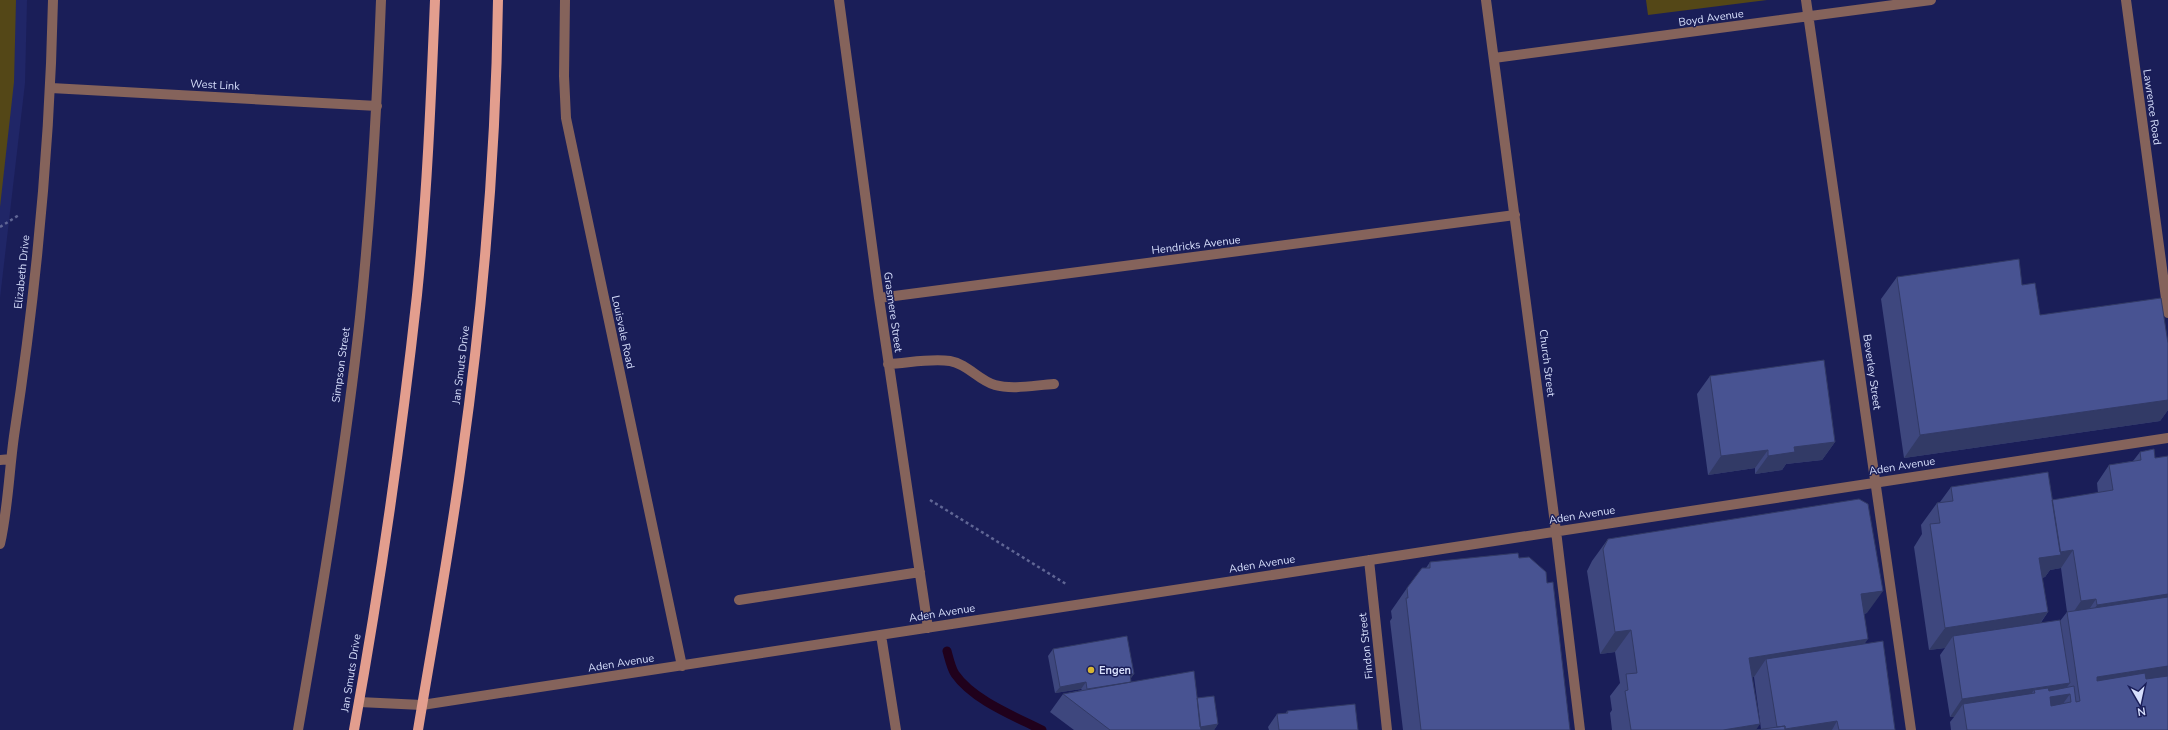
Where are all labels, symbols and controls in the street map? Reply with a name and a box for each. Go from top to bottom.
street label: Boyd Avenue [1677,6,1745,30]
street label: Lawrence Road [2139,68,2165,146]
street label: West Link [190,76,241,94]
street label: Hendricks Avenue [1151,232,1241,258]
street label: Elizabeth Drive [11,234,33,310]
street label: Grasmere Street [880,271,906,353]
street label: Louisvale Road [608,294,638,370]
street label: Jan Smuts Drive [449,325,473,406]
street label: Simpson Street [328,326,354,403]
street label: Church Street [1535,328,1559,398]
street label: Beverley Street [1859,333,1885,411]
street label: Aden Avenue [1868,453,1936,479]
street label: Aden Avenue [1548,502,1616,528]
street label: Aden Avenue [1228,551,1296,577]
street label: Aden Avenue [908,600,976,626]
street label: Findon Street [1355,612,1377,680]
street label: Jan Smuts Drive [337,633,365,714]
street label: Aden Avenue [587,650,655,676]
place label: Engen [1099,663,1131,678]
marker: Engen [1086,665,1096,675]
north arrow [2120,682,2160,722]
text: N [2136,703,2147,719]

